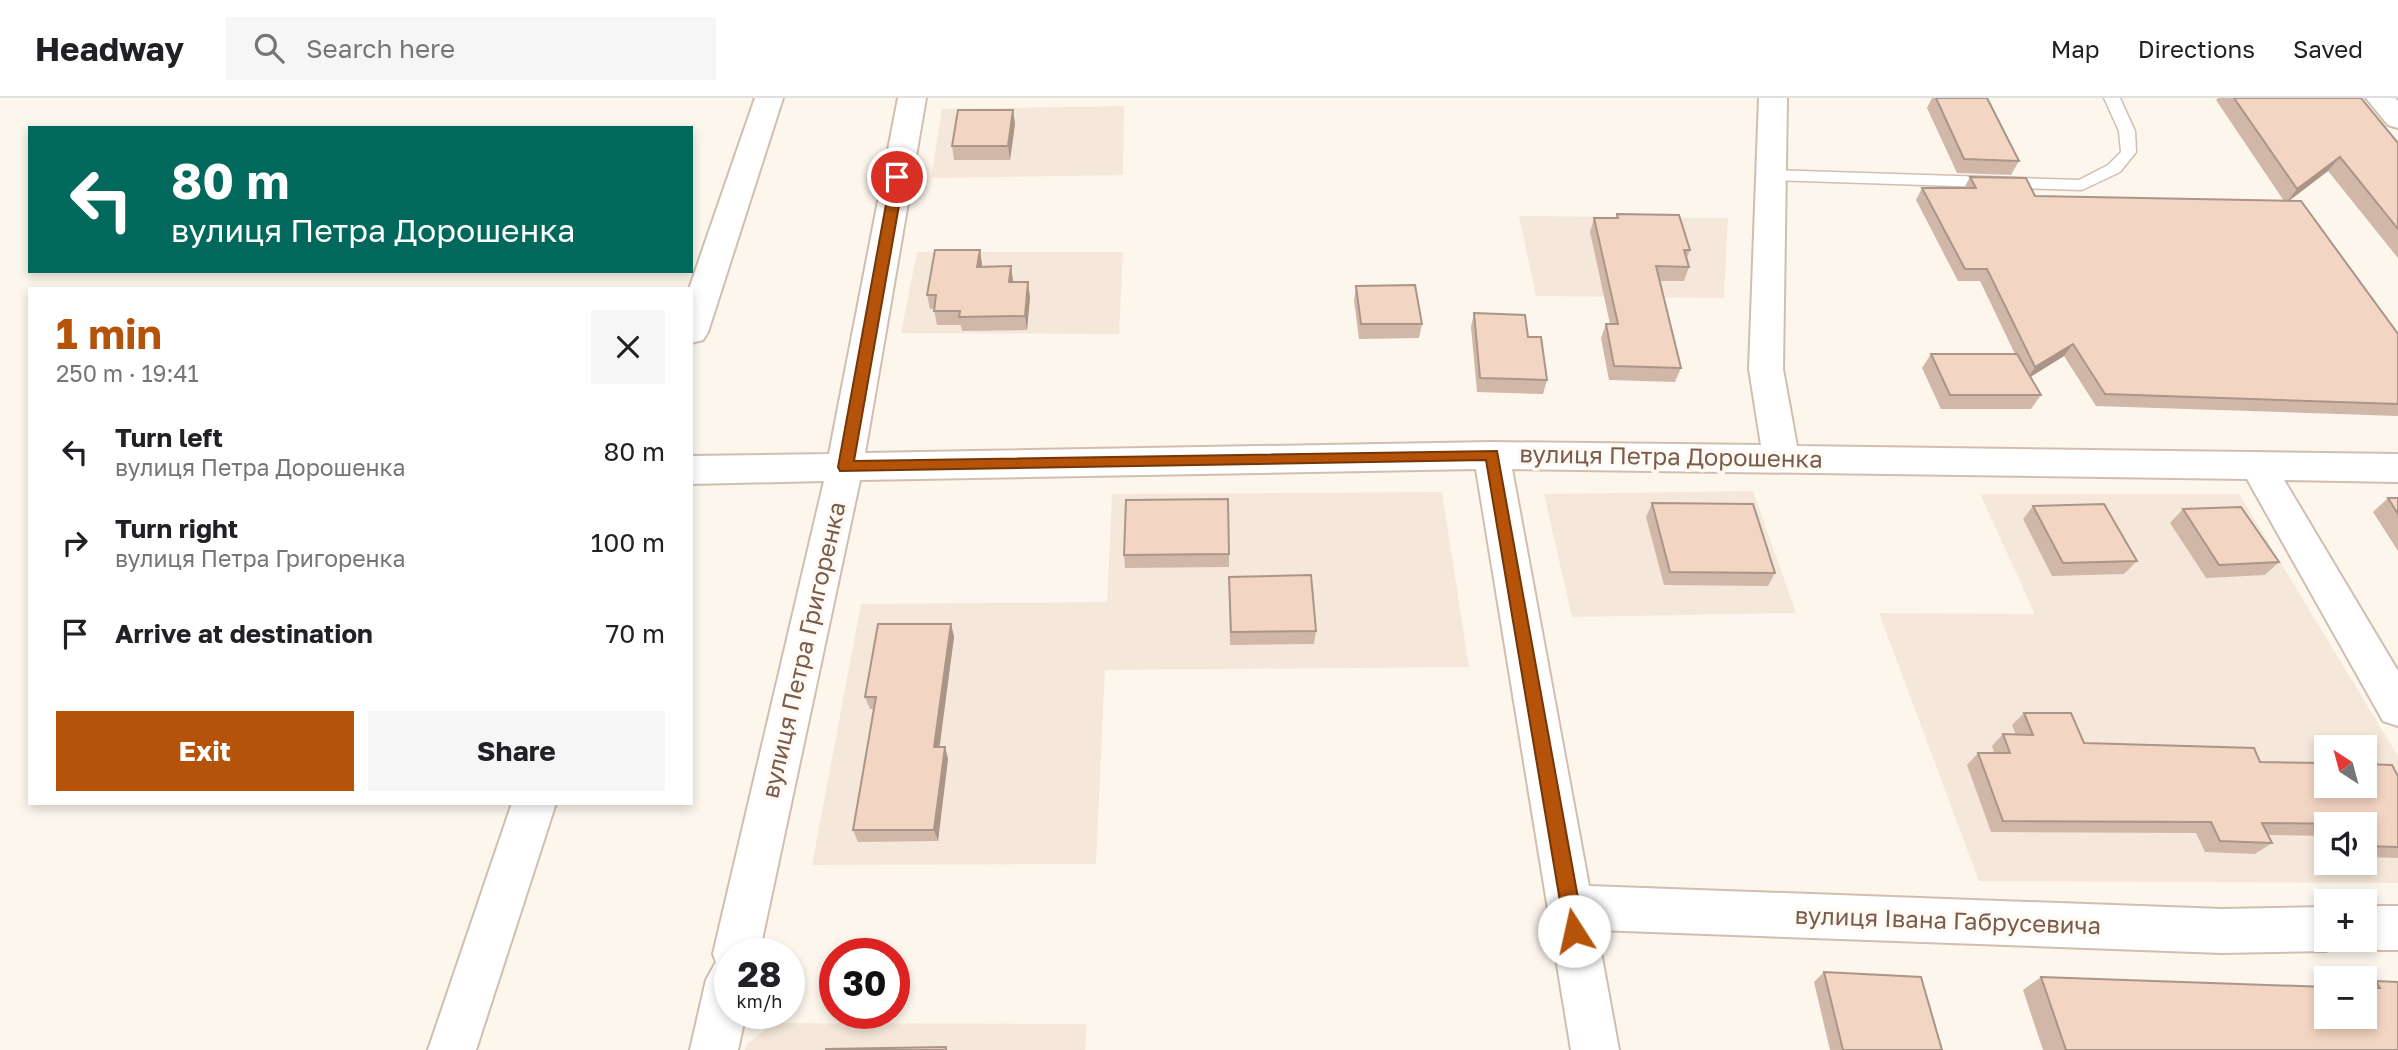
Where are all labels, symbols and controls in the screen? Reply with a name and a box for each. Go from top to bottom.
search box [226,17,716,80]
text: Headway [35,29,184,68]
icon: search [250,29,288,67]
text: Search here [306,33,455,64]
text: Map [2051,34,2100,63]
text: Directions [2138,34,2255,63]
text: Saved [2293,34,2363,63]
pin [867,147,927,207]
text: 80 m [171,151,289,210]
icon: left [56,154,147,245]
icon: arrive [878,158,916,196]
text: вулиця Петра Дорошенка [171,211,575,249]
text: 1 min [56,308,162,358]
button: close [591,310,665,384]
text: 250 m · 19:41 [56,359,199,387]
text: Turn left [115,422,223,453]
icon: left [56,433,94,471]
text: 80 m [604,436,665,467]
street label: вулиця Петра Дорошенка [1519,438,1823,473]
text: вулиця Петра Дорошенка [115,453,406,481]
street label: вулиця Петра Григоренка [754,499,851,801]
text: Turn right [115,513,238,544]
icon: right [56,524,94,562]
text: 100 m [591,527,665,558]
text: вулиця Петра Григоренка [115,544,406,572]
icon: arrive [56,615,94,653]
text: Arrive at destination [115,618,373,649]
text: 70 m [606,618,665,649]
button: Exit [56,711,354,791]
button: Share [368,711,665,791]
north arrow [2314,735,2376,798]
map controls [2314,735,2377,1029]
button: sound [2314,812,2377,875]
button: + [2314,889,2377,952]
position arrow [1537,894,1611,968]
street label: вулиця Івана Габрусевича [1794,900,2102,939]
speed limit sign: 30 [819,938,910,1029]
text: 28 [738,953,781,995]
button: − [2314,966,2377,1029]
text: km/h [737,990,782,1012]

